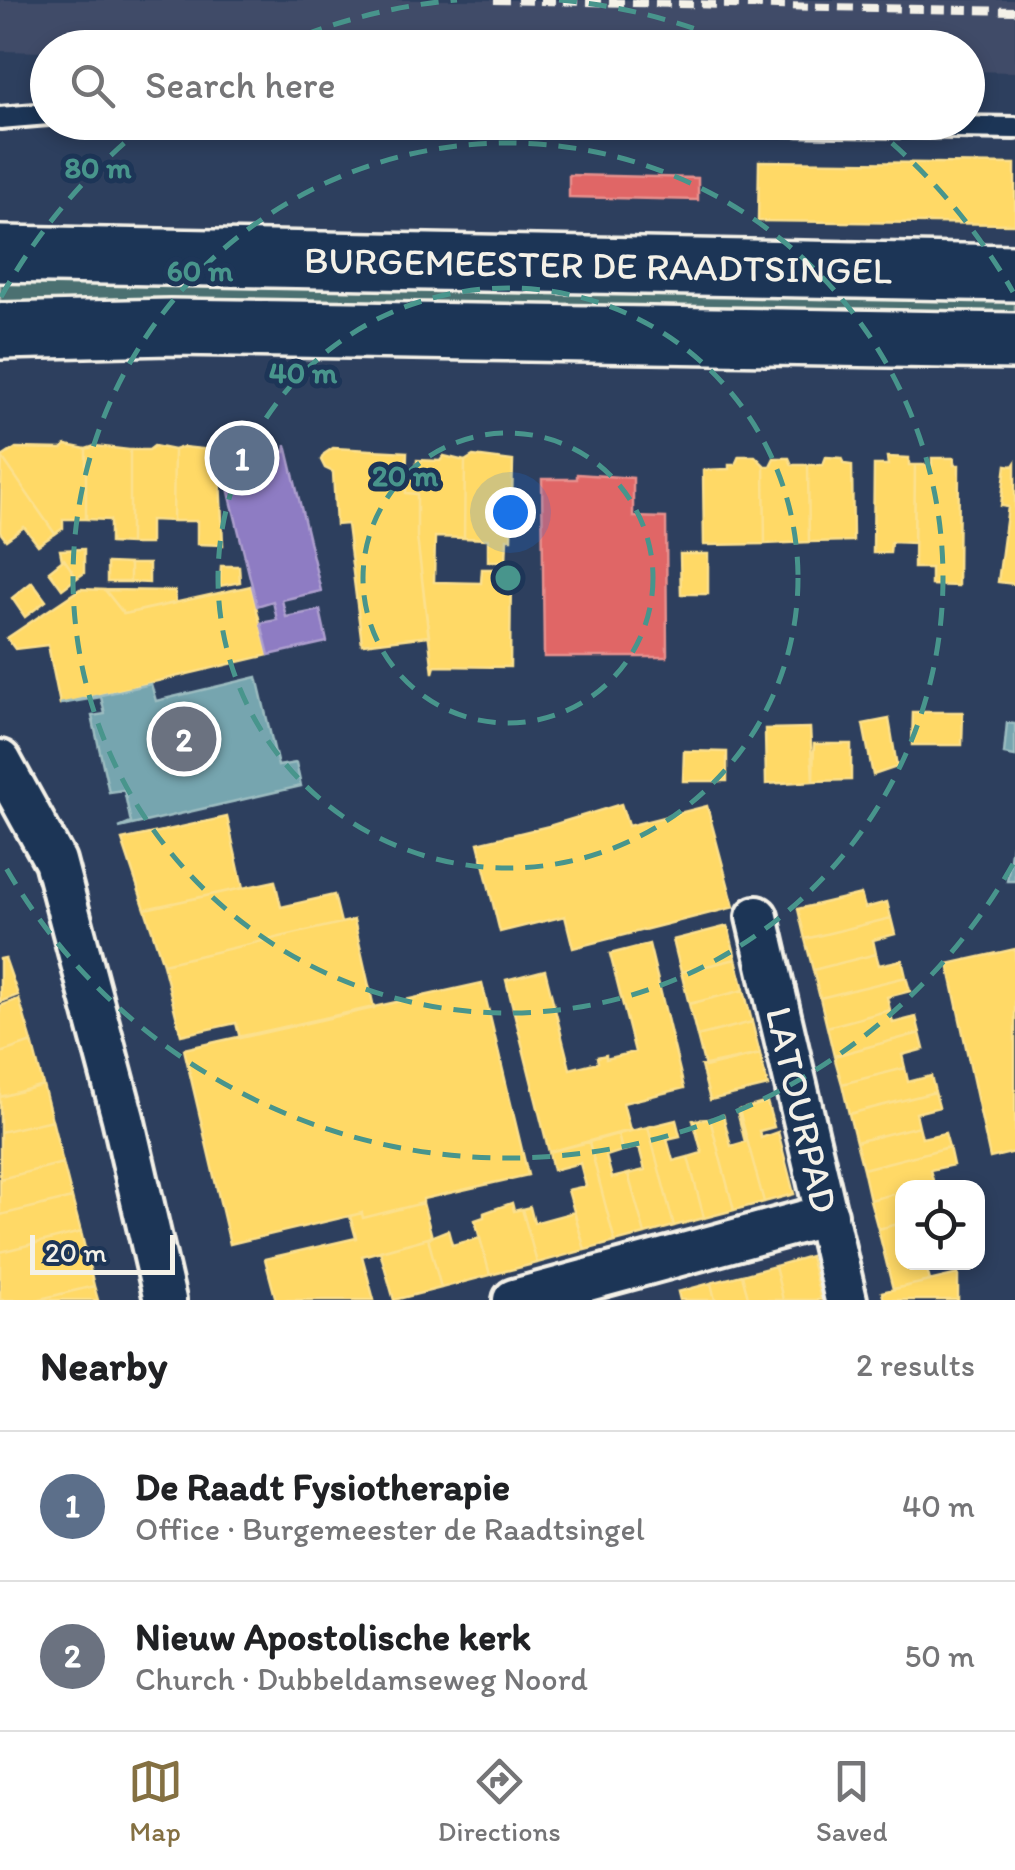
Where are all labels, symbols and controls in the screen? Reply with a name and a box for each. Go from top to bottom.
search box [30,30,985,140]
icon: search [65,58,120,113]
text: Search here [145,62,336,108]
text: 80 m [65,149,132,186]
street label: BURGEMEESTER DE RAADTSINGEL [303,237,892,294]
text: 60 m [167,252,234,289]
text: 40 m [269,354,338,391]
pin: 1 [210,420,274,496]
text: 20 m [372,457,439,494]
your location [485,487,536,538]
centre of rings [490,560,526,596]
pin: 2 [152,702,216,776]
street label: LATOURPAD [756,1002,848,1217]
map controls [895,1180,985,1270]
button: locate [895,1180,985,1270]
scale bar [30,1230,175,1274]
text: 20 m [45,1235,107,1269]
text: Nearby [40,1340,167,1391]
text: 2 results [856,1346,975,1384]
text: De Raadt Fysiotherapie [135,1464,510,1510]
text: 1 [65,1487,80,1525]
text: 40 m [902,1487,975,1525]
text: Office · Burgemeester de Raadtsingel [135,1510,645,1548]
text: Nieuw Apostolische kerk [135,1614,531,1660]
text: 2 [64,1637,81,1675]
text: 50 m [904,1637,975,1675]
text: Church · Dubbeldamseweg Noord [135,1660,588,1698]
tab: Map [128,1754,183,1848]
tab: Directions [438,1754,561,1848]
tab: Saved [816,1754,887,1848]

